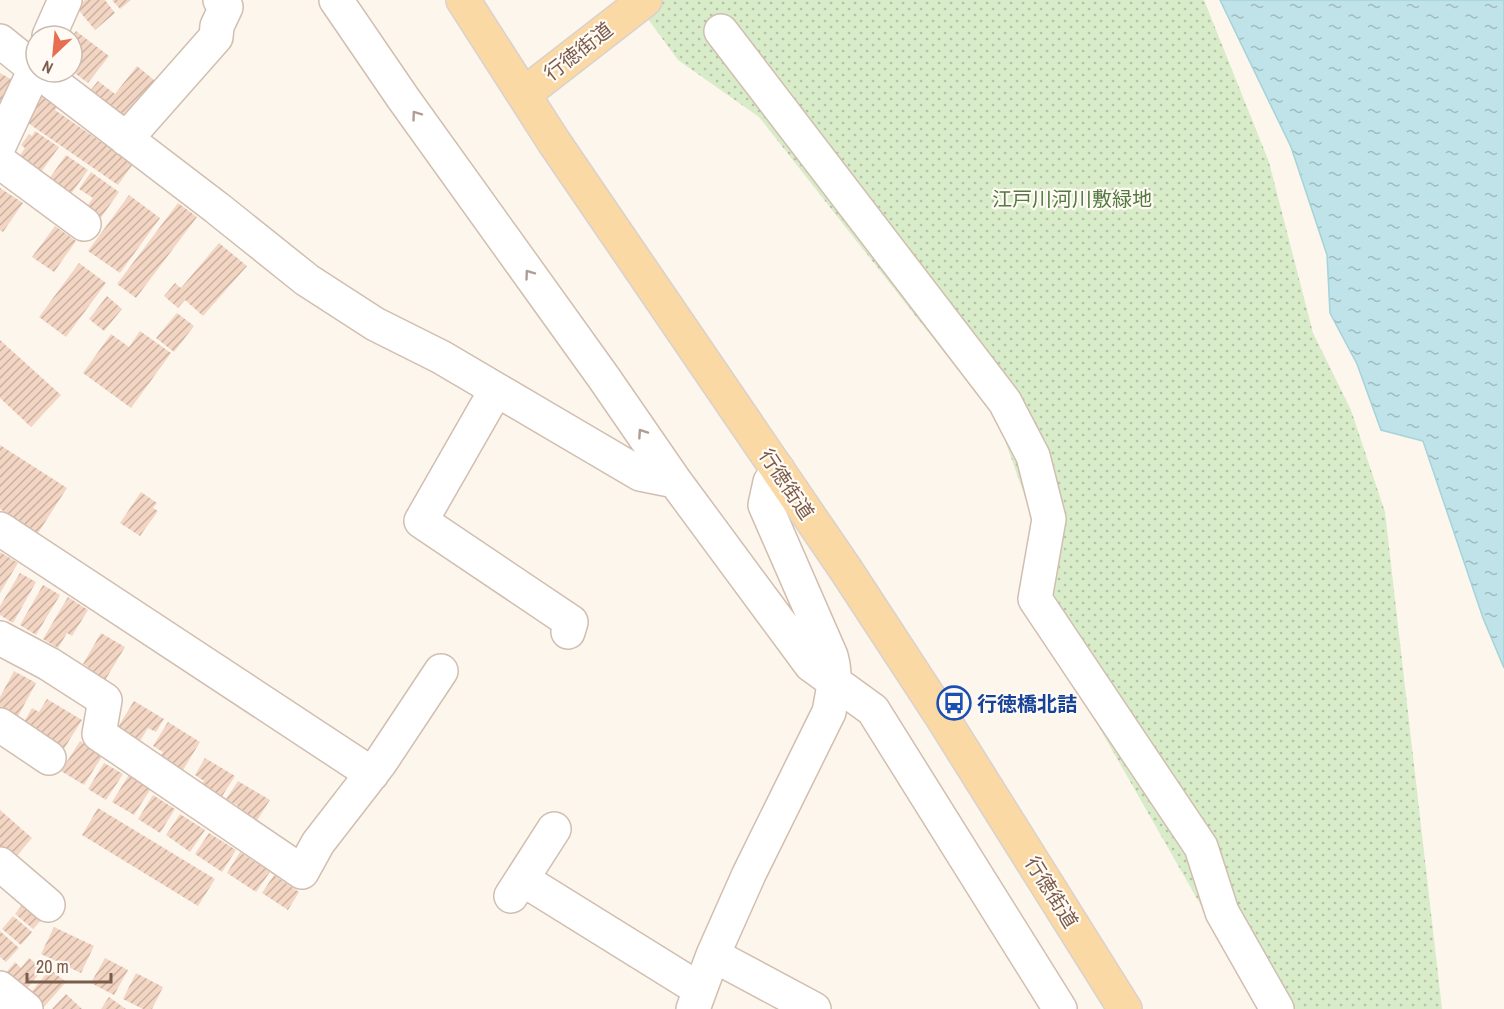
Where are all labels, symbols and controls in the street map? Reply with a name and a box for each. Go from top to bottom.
street label: 行徳街道 [538,16,618,86]
north arrow [24,24,84,84]
text: N [38,56,57,79]
one-way arrow [412,111,423,122]
park label: 江戸川河川敷緑地 [992,185,1152,212]
one-way arrow [526,269,537,280]
one-way arrow [638,429,649,440]
street label: 行徳街道 [753,443,821,525]
bus stop icon: 行徳橋北詰 [936,685,972,721]
place label: 行徳橋北詰 [977,690,1077,717]
street label: 行徳街道 [1019,851,1085,933]
scale bar [27,946,111,984]
text: 20 m [36,954,69,979]

